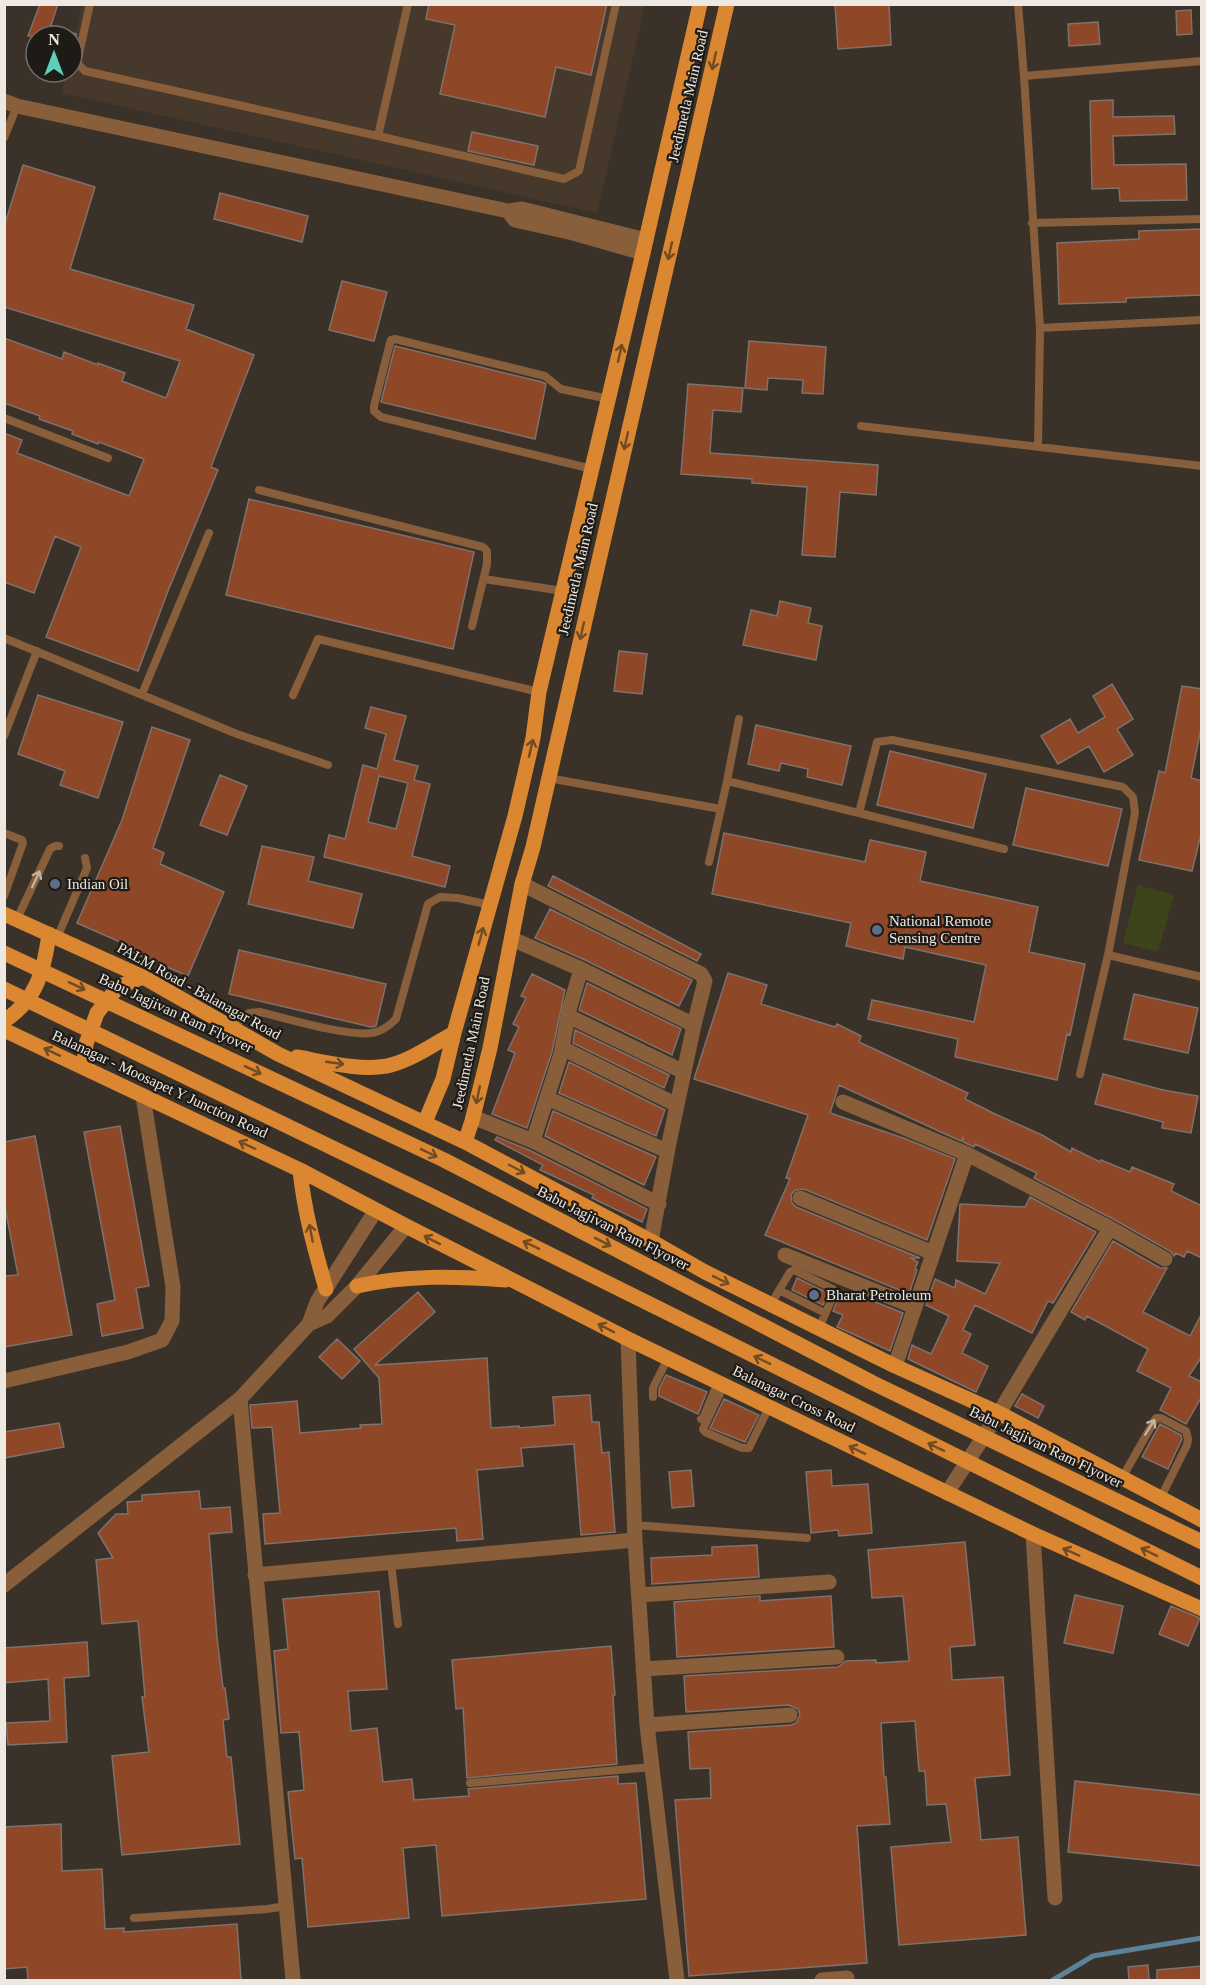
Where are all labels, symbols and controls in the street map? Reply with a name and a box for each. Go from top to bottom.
north arrow [24,24,84,84]
street label: Jeedimetla Main Road [665,28,711,164]
text: N [48,31,60,48]
one-way arrow [708,52,720,71]
one-way arrow [664,242,676,261]
one-way arrow [614,344,626,363]
one-way arrow [620,431,631,451]
street label: Jeedimetla Main Road [555,501,601,637]
one-way arrow [576,621,587,641]
one-way arrow [525,739,537,758]
one-way arrow [30,871,42,889]
place label: Indian Oil [67,876,128,892]
marker: Indian Oil [48,877,62,891]
place label: National Remote Sensing Centre [889,913,991,946]
marker: National Remote Sensing Centre [870,923,884,937]
one-way arrow [476,927,487,946]
street label: PALM Road - Balanagar Road [114,939,284,1043]
street label: Babu Jagjivan Ram Flyover [97,970,255,1056]
street label: Jeedimetla Main Road [449,975,493,1111]
one-way arrow [67,981,85,993]
street label: Balanagar - Moosapet Y Junction Road [50,1027,271,1141]
one-way arrow [44,1046,62,1058]
one-way arrow [325,1058,345,1069]
one-way arrow [243,1064,261,1076]
one-way arrow [472,1085,483,1104]
one-way arrow [239,1139,257,1151]
one-way arrow [420,1147,438,1159]
one-way arrow [508,1164,526,1176]
street label: Babu Jagjivan Ram Flyover [535,1183,691,1273]
one-way arrow [305,1223,316,1243]
one-way arrow [424,1234,442,1245]
one-way arrow [593,1237,611,1249]
one-way arrow [522,1239,540,1251]
one-way arrow [711,1274,729,1286]
place label: Bharat Petroleum [826,1287,932,1303]
marker: Bharat Petroleum [807,1288,821,1302]
one-way arrow [598,1322,616,1333]
one-way arrow [753,1354,771,1366]
street label: Balanagar Cross Road [730,1362,858,1436]
street label: Babu Jagjivan Ram Flyover [967,1403,1125,1491]
one-way arrow [1144,1419,1157,1436]
one-way arrow [928,1440,946,1452]
one-way arrow [849,1443,867,1455]
one-way arrow [1063,1545,1081,1557]
one-way arrow [1140,1545,1158,1557]

